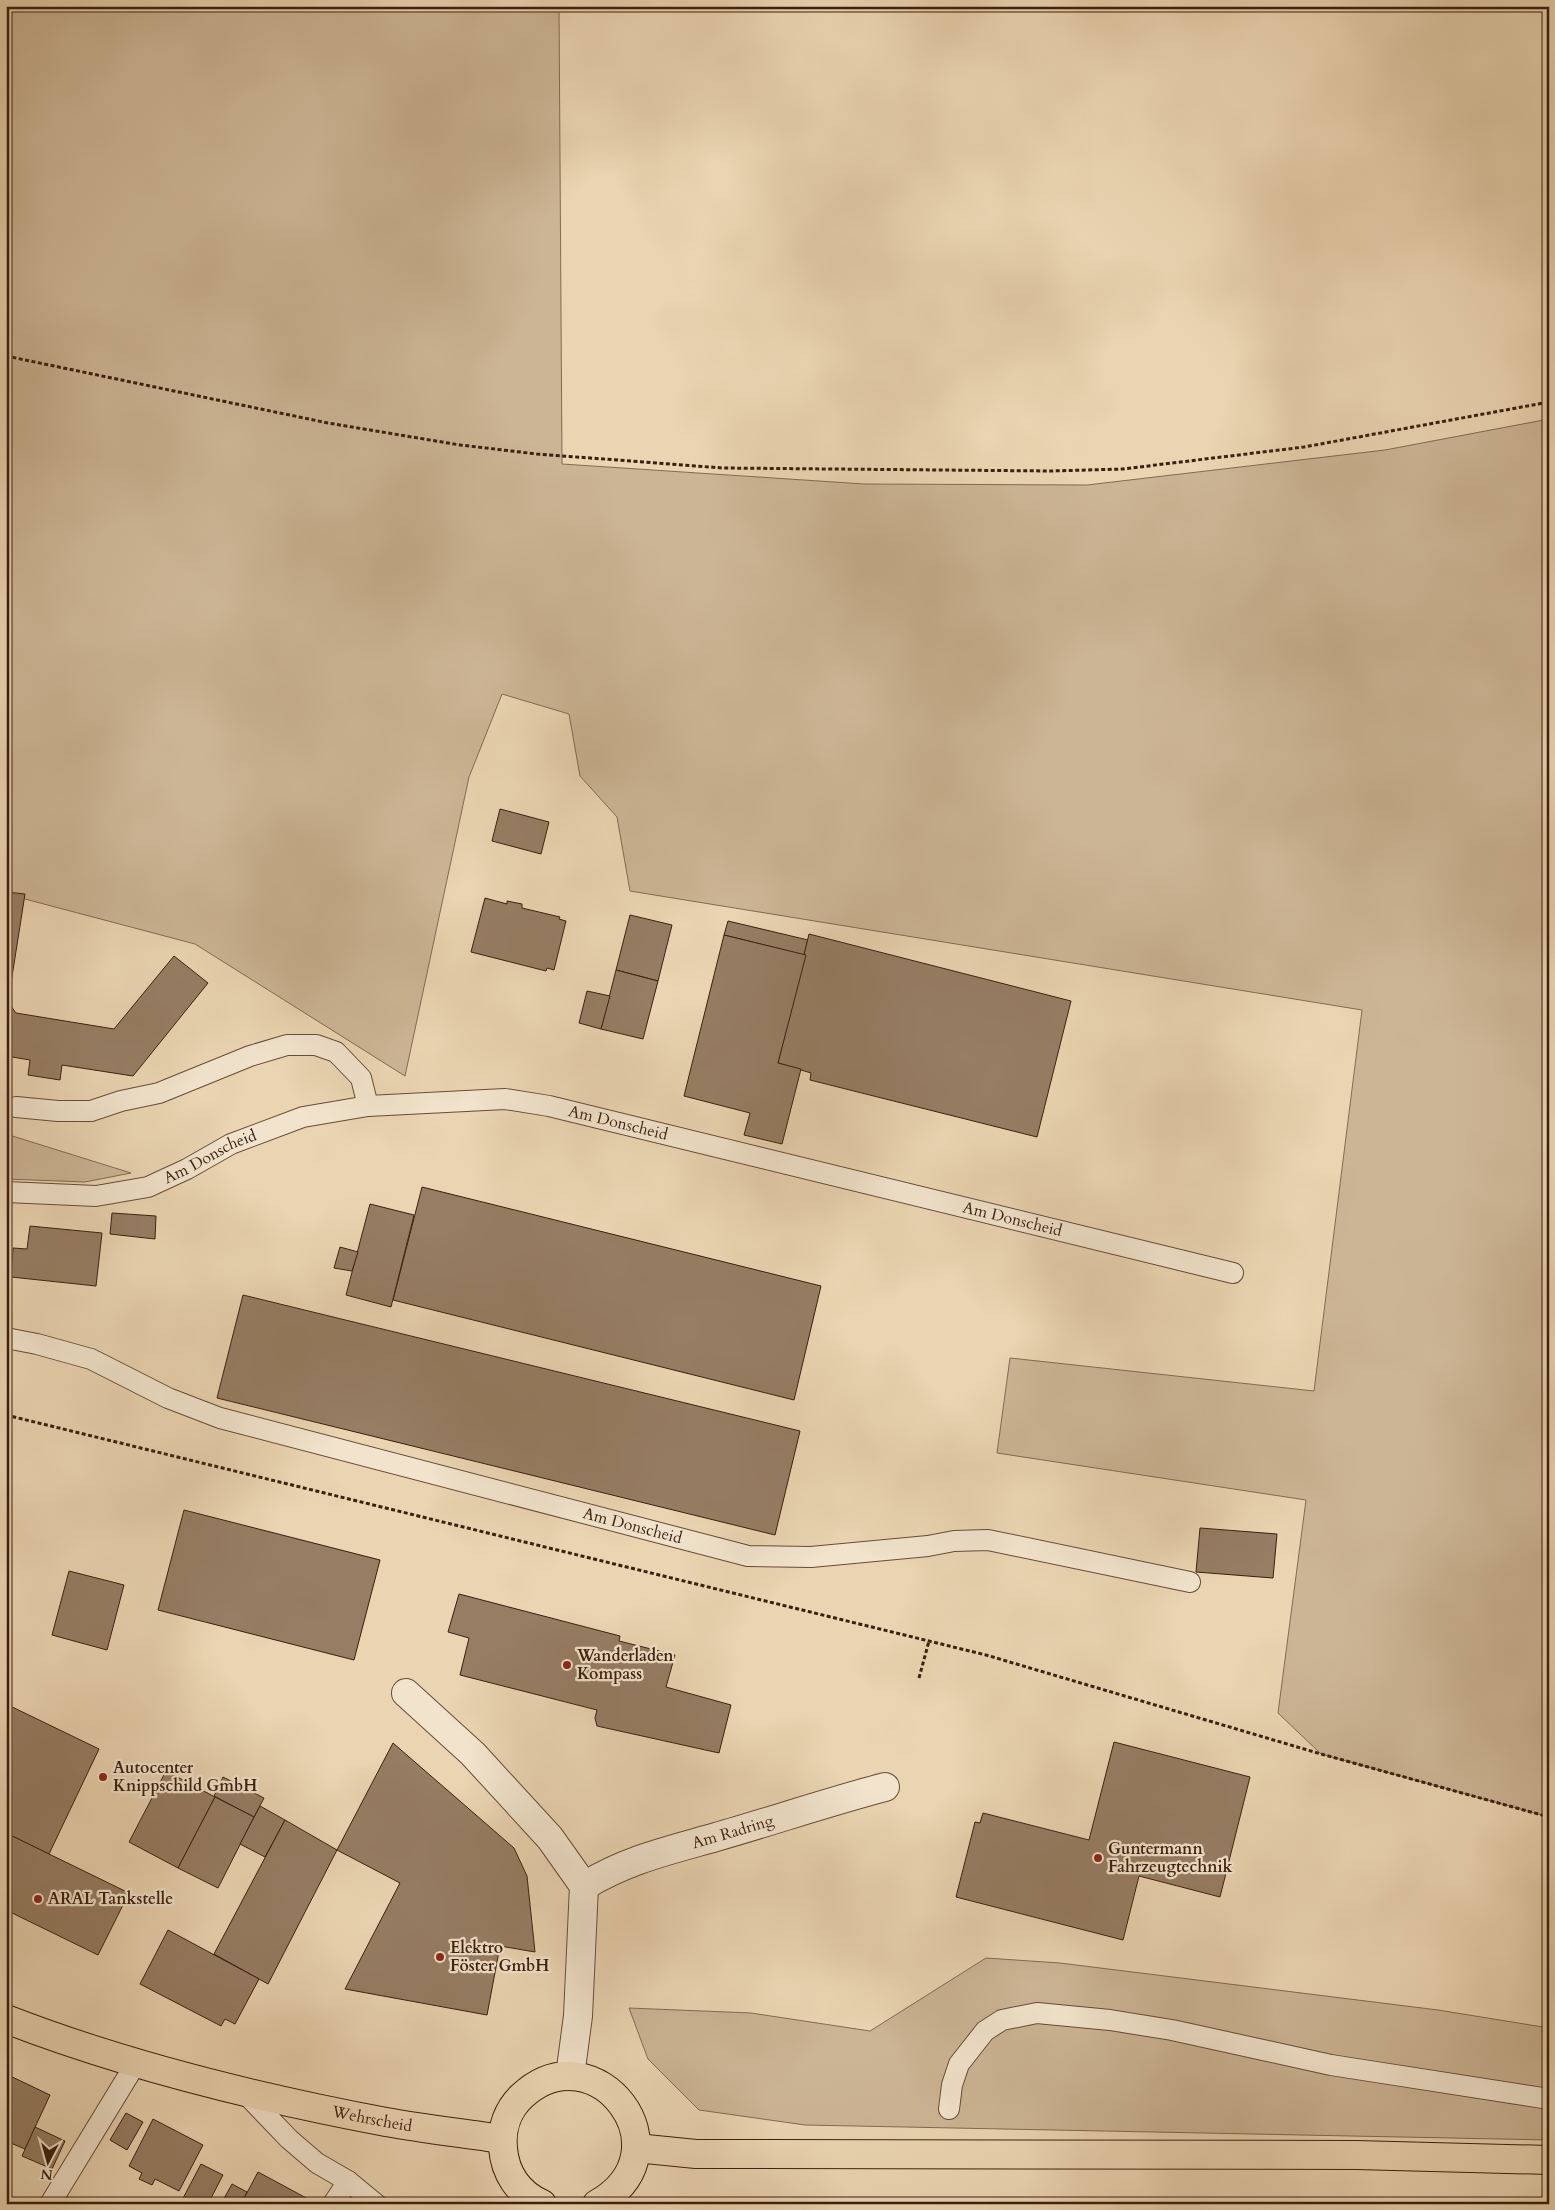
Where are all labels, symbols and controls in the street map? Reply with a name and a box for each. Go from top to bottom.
street label: Am Donscheid [566,1100,670,1146]
street label: Am Donscheid [160,1124,260,1189]
street label: Am Donscheid [960,1196,1065,1242]
street label: Am Donscheid [581,1502,685,1549]
place label: Wanderladen Kompass [576,1645,674,1685]
marker: Wanderladen Kompass [561,1659,573,1671]
place label: Autocenter Knippschild GmbH [113,1757,257,1797]
marker: Autocenter Knippschild GmbH [97,1771,109,1783]
street label: Am Radring [690,1809,776,1854]
place label: Guntermann Fahrzeugtechnik [1108,1838,1233,1878]
marker: Guntermann Fahrzeugtechnik [1092,1852,1104,1864]
place label: ARAL Tankstelle [48,1888,173,1910]
marker: ARAL Tankstelle [32,1893,44,1905]
place label: Elektro Föster GmbH [450,1937,549,1977]
marker: Elektro Föster GmbH [434,1951,446,1963]
street label: Wehrscheid [329,2100,414,2137]
north arrow [22,2138,72,2188]
text: N [40,2164,54,2185]

